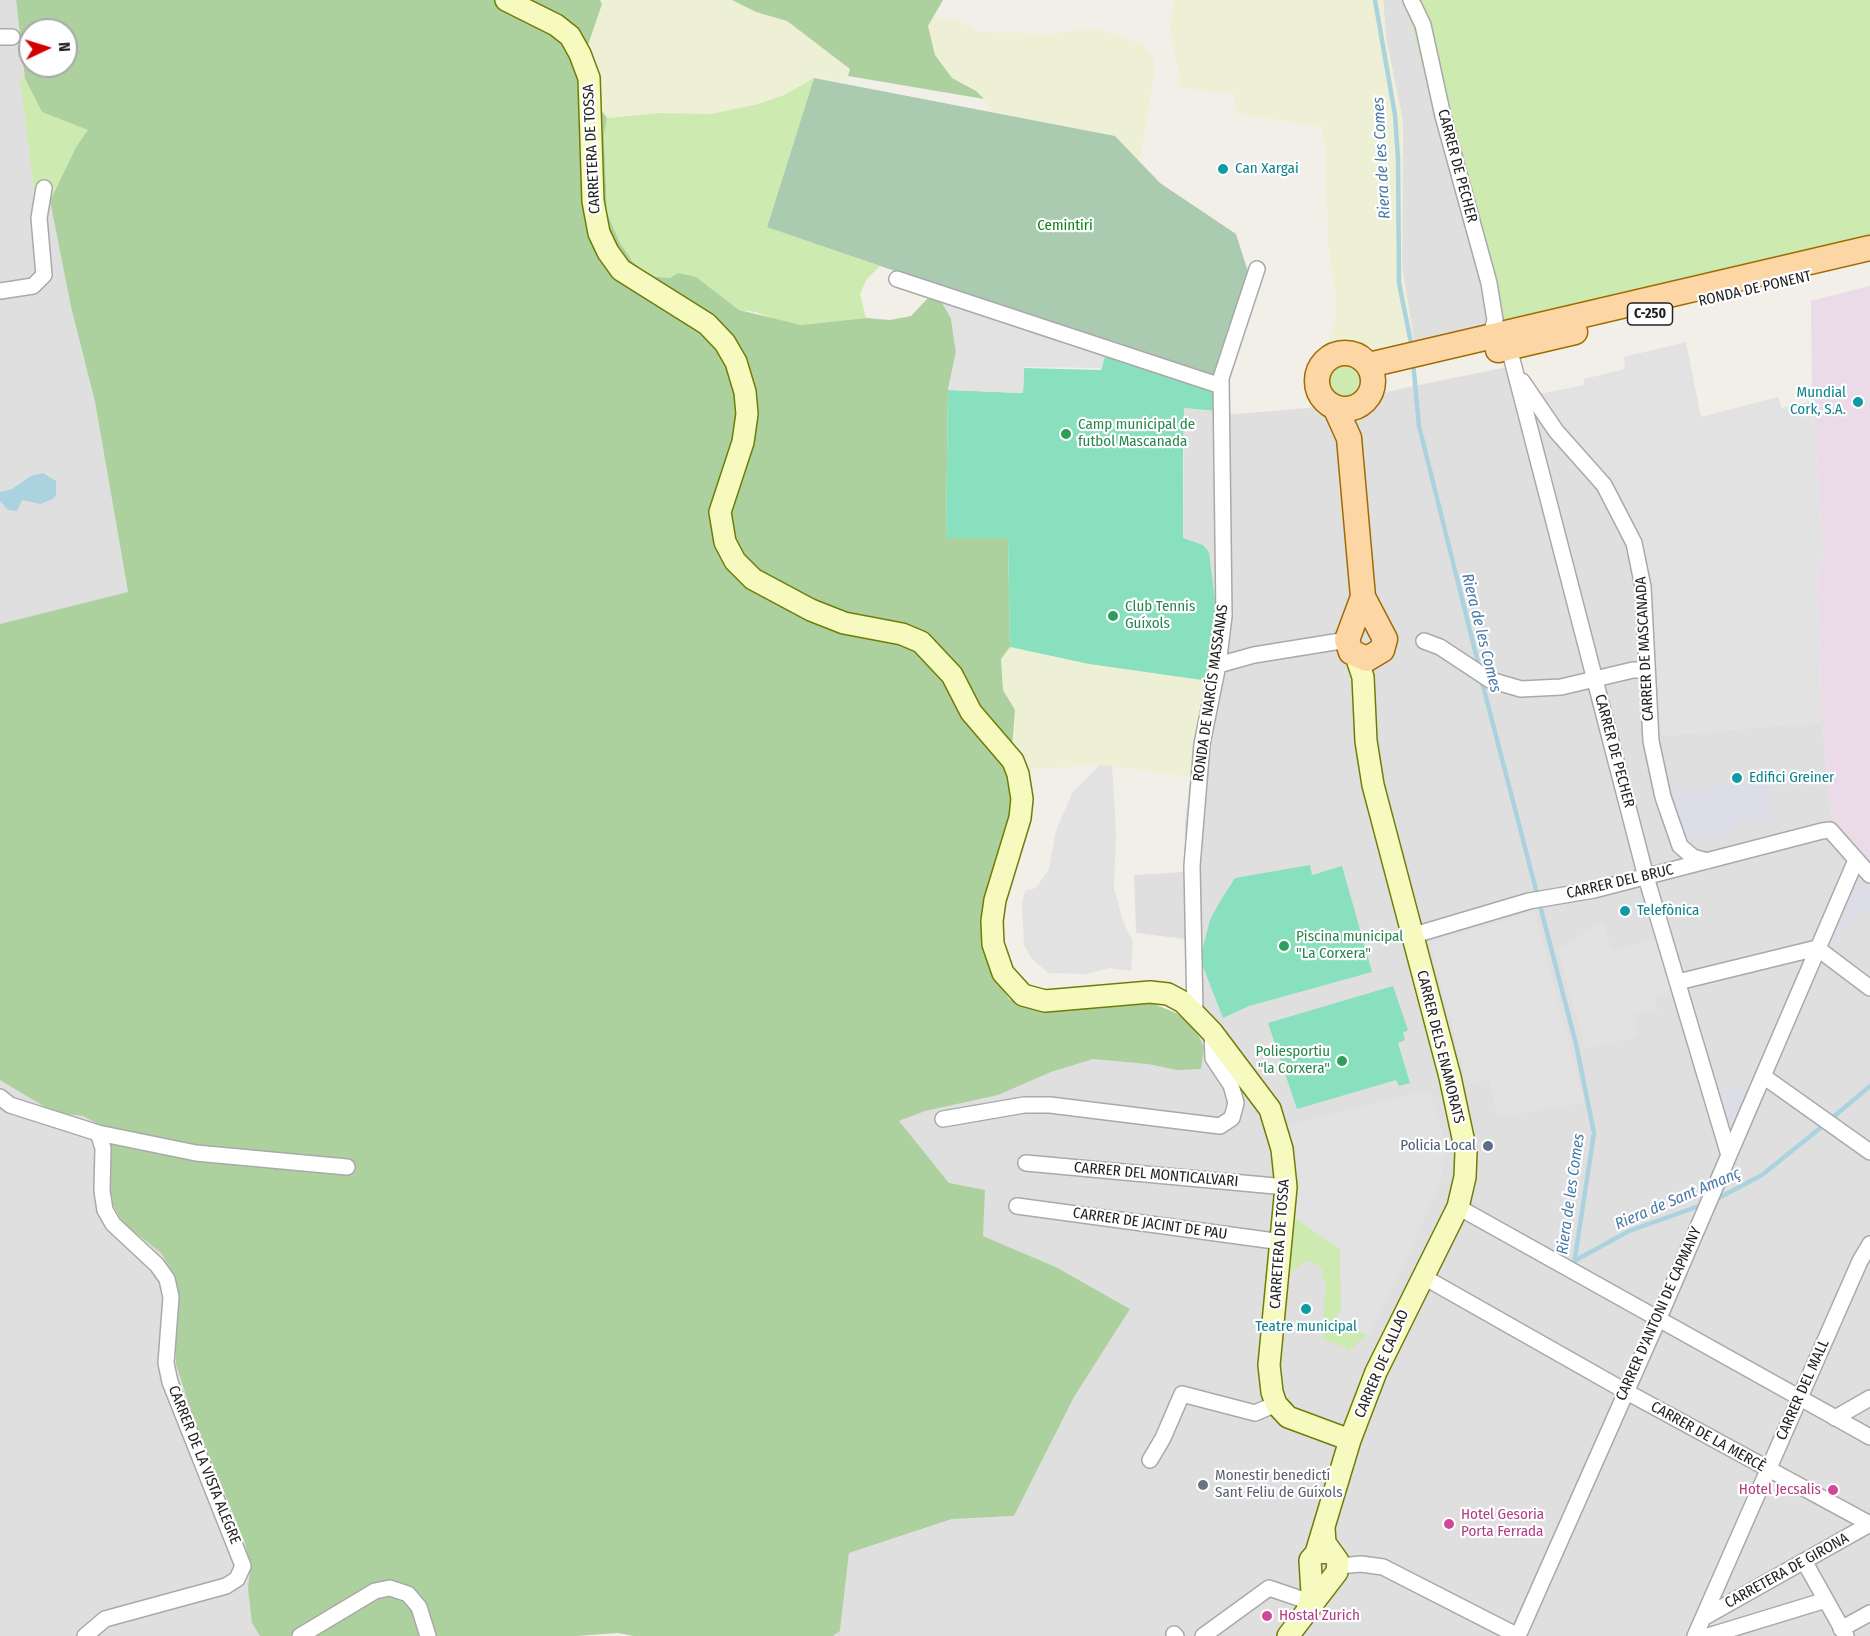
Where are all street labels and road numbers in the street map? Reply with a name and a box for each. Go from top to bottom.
street label: CARRETERA DE TOSSA [580,84,604,214]
street label: CARRER DE PECHER [1433,107,1481,225]
street label: RONDA DE PONENT [1697,267,1813,311]
road number: C-250 [1628,303,1672,325]
street label: CARRER DE MASCANADA [1632,576,1658,722]
street label: RONDA DE NARCÍS MASSANAS [1190,603,1232,783]
street label: CARRER DE PECHER [1590,692,1638,810]
street label: CARRER DEL BRUC [1565,861,1675,903]
street label: CARRER DELS ENAMORATS [1412,969,1468,1125]
street label: CARRER DEL MONTICALVARI [1073,1159,1239,1191]
street label: CARRETERA DE TOSSA [1266,1178,1294,1310]
street label: CARRER DE JACINT DE PAU [1072,1204,1228,1244]
street label: CARRER D'ANTONI DE CAPMANY [1612,1224,1706,1404]
street label: CARRER DE CALLAO [1351,1307,1413,1421]
street label: CARRER DEL MALL [1773,1337,1833,1443]
street label: CARRER DE LA VISTA ALEGRE [164,1383,244,1547]
street label: CARRER DE LA MERCÈ [1648,1398,1768,1476]
street label: CARRETERA DE GIRONA [1722,1530,1852,1612]

